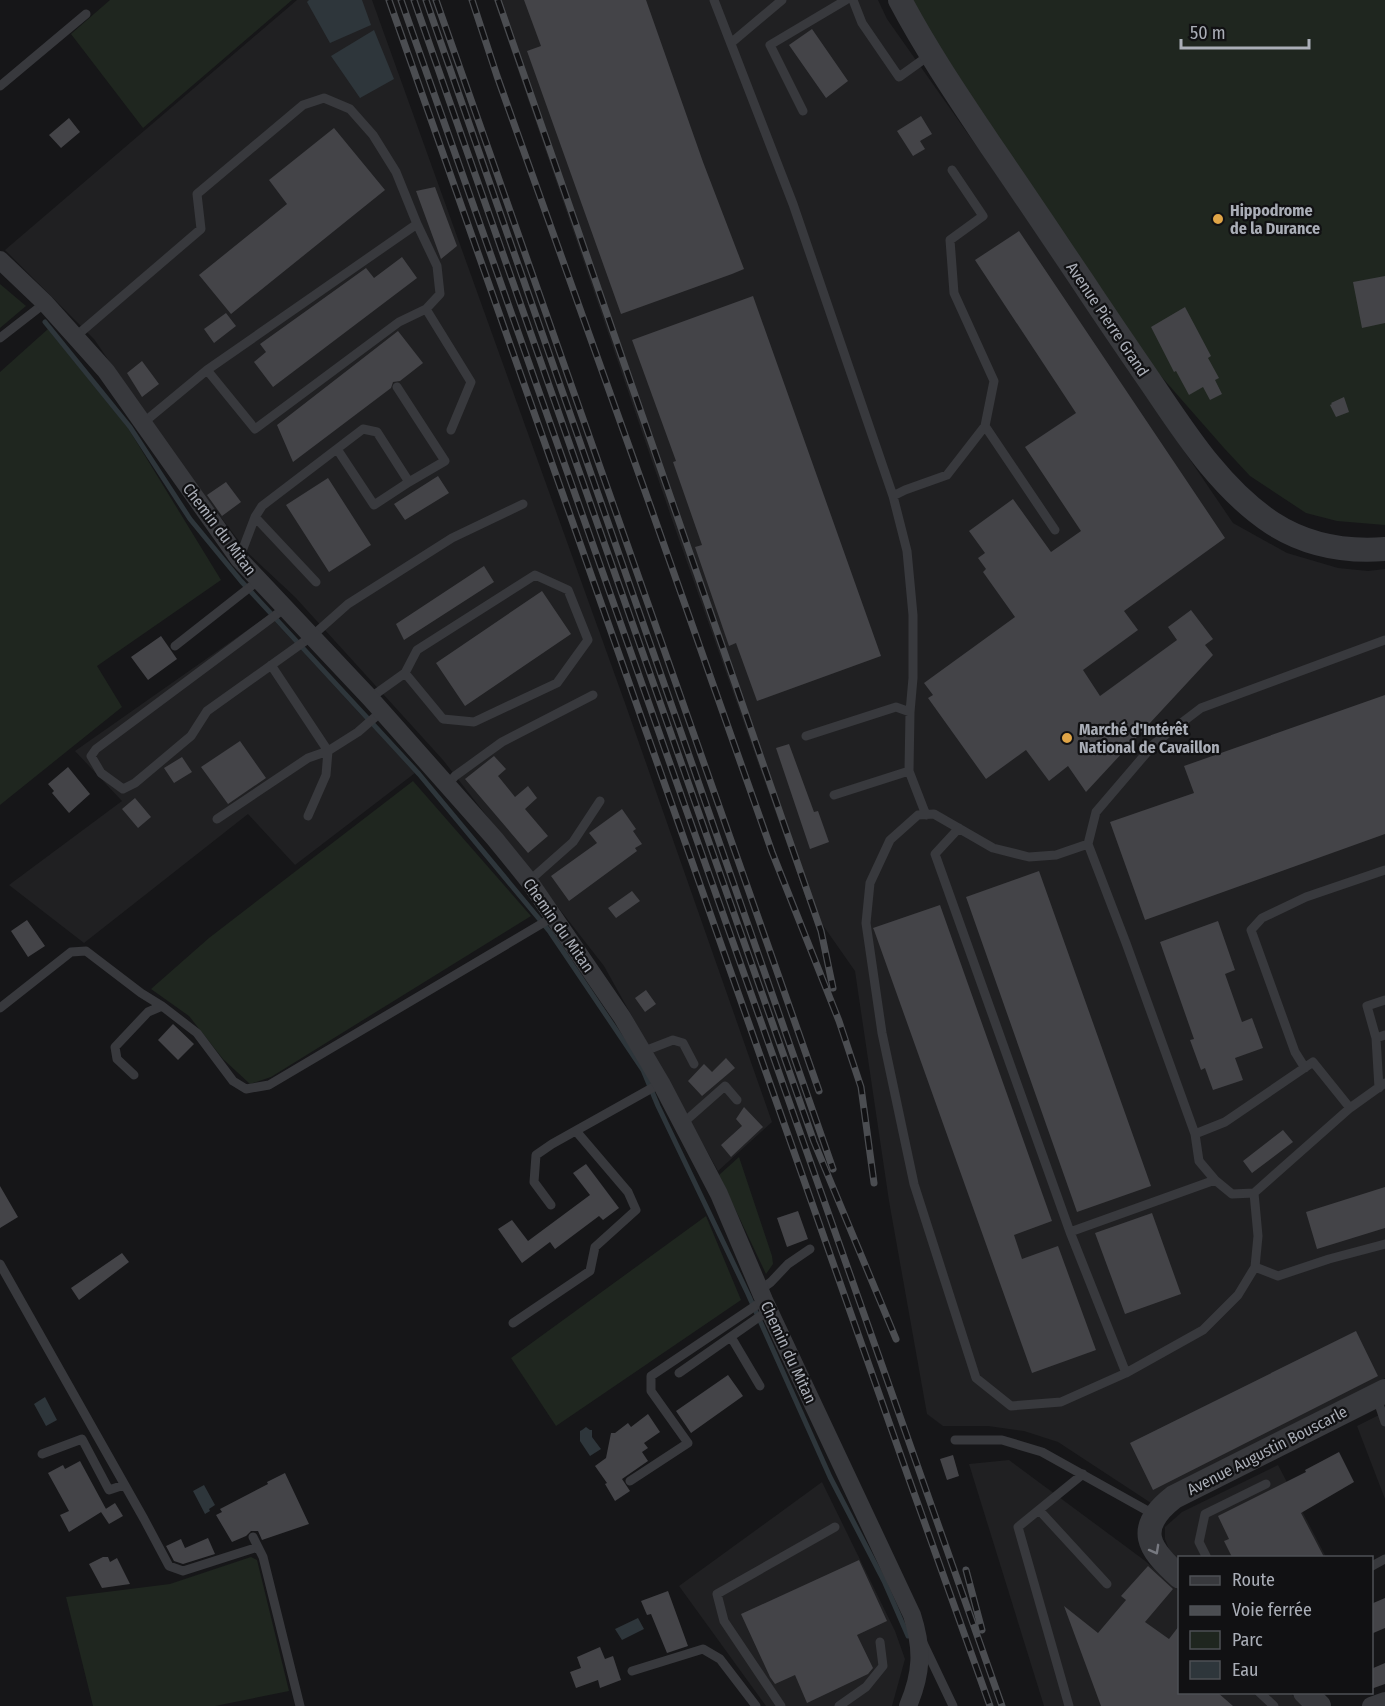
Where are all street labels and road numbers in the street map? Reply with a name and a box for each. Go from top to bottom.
street label: Avenue Pierre Grand [1062,259,1153,380]
street label: Chemin du Mitan [179,480,260,579]
street label: Chemin du Mitan [519,875,598,976]
street label: Chemin du Mitan [757,1298,820,1406]
street label: Avenue Augustin Bouscarle [1184,1402,1351,1499]

